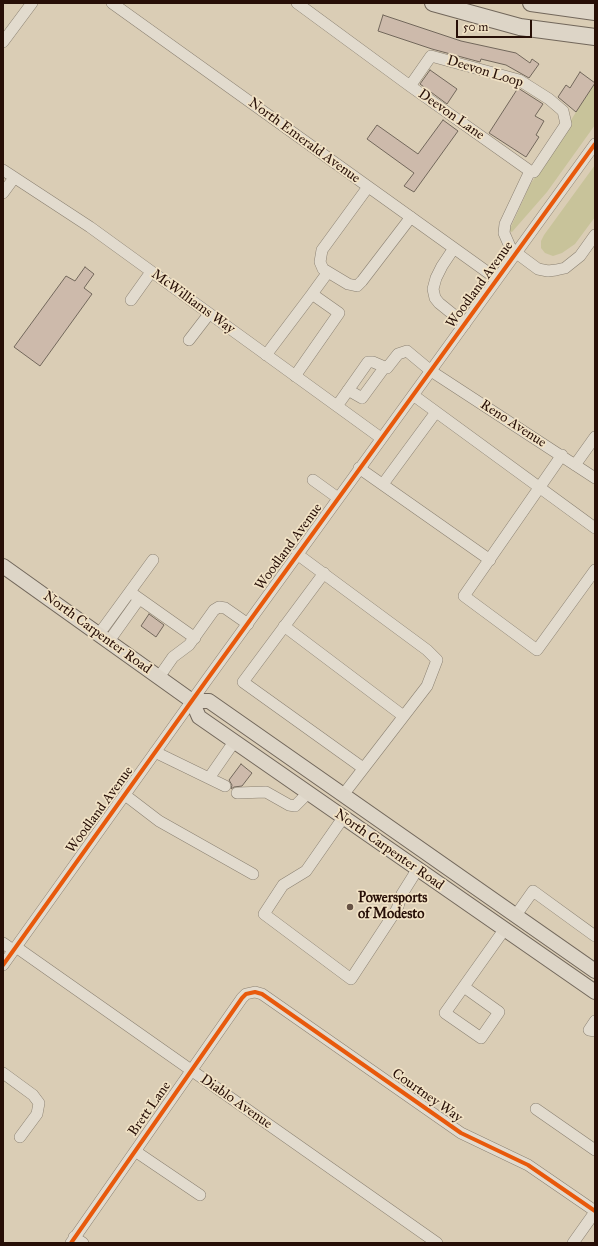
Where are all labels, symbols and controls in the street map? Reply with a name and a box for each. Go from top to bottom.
scale bar [458,12,534,38]
text: 50 m [463,20,488,34]
street label: Deevon Loop [445,52,525,92]
street label: Deevon Lane [415,86,487,144]
street label: North Emerald Avenue [245,95,363,187]
street label: Woodland Avenue [443,238,517,332]
street label: McWilliams Way [148,266,238,338]
street label: Reno Avenue [477,396,549,452]
street label: Woodland Avenue [252,500,326,594]
street label: North Carpenter Road [40,588,154,678]
street label: Woodland Avenue [63,763,137,857]
street label: North Carpenter Road [331,806,447,894]
place label: Powersports of Modesto [358,891,427,924]
marker: Powersports of Modesto [345,902,355,912]
street label: Courtney Way [389,1066,465,1126]
street label: Diablo Avenue [197,1071,275,1133]
street label: Brett Lane [125,1078,175,1140]

